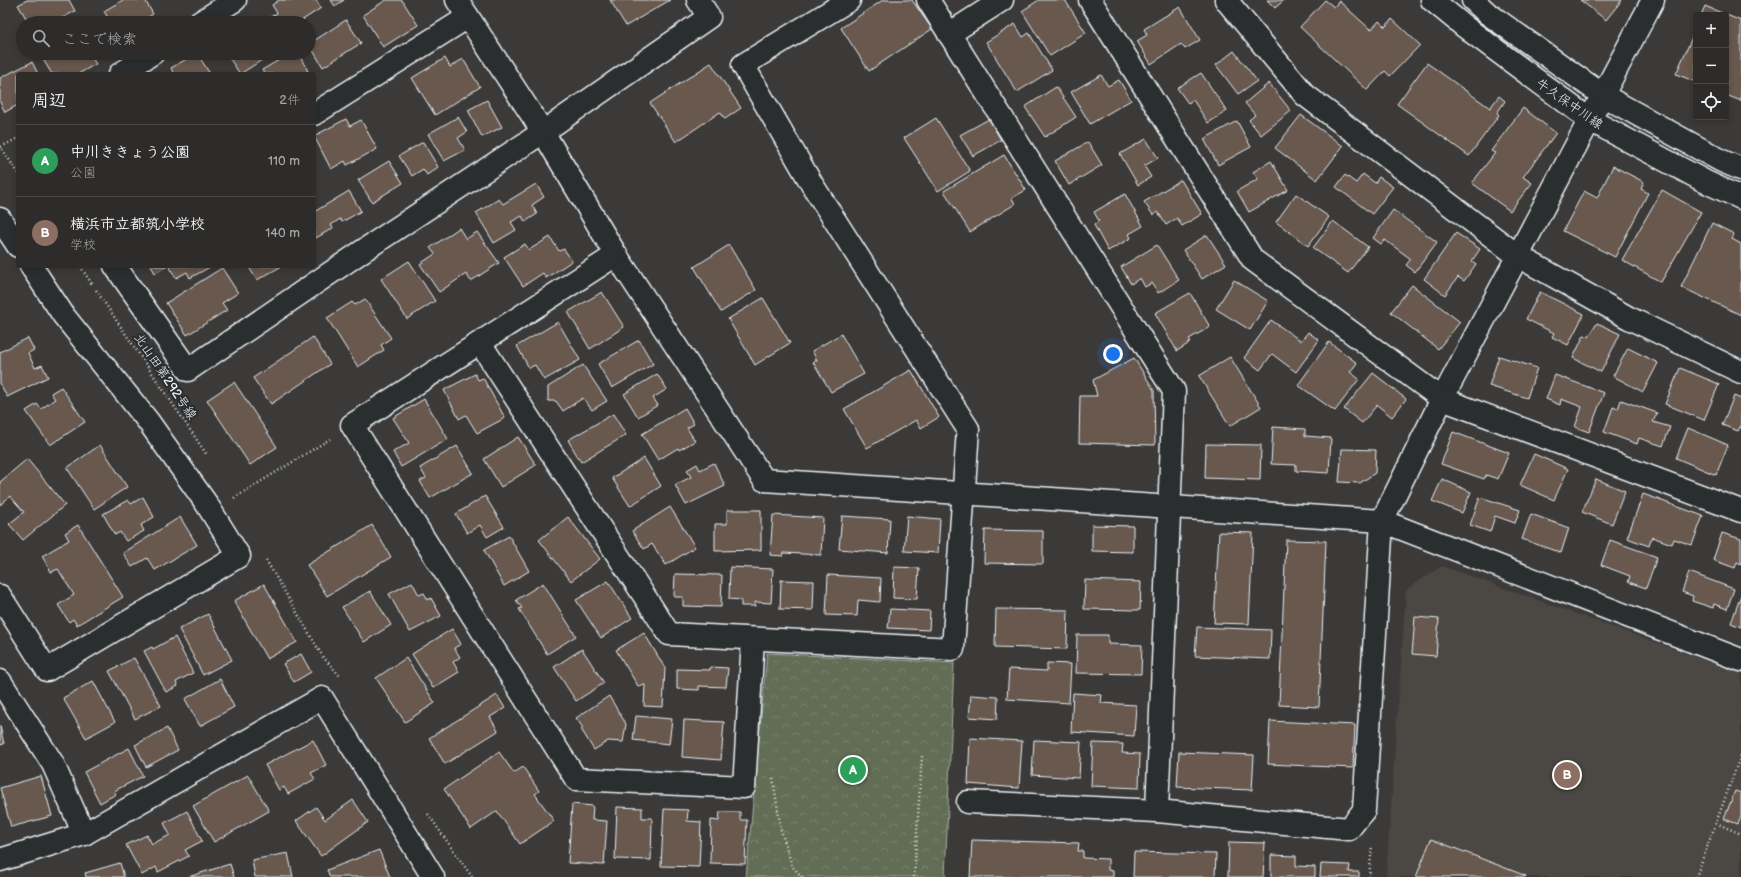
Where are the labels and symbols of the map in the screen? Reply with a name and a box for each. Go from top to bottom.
street label: 牛久保中川線 [1533,75,1607,133]
street label: 北山田第292号線 [130,330,201,424]
your location [1103,344,1123,364]
pin: A [840,755,866,785]
pin: B [1554,760,1580,790]

